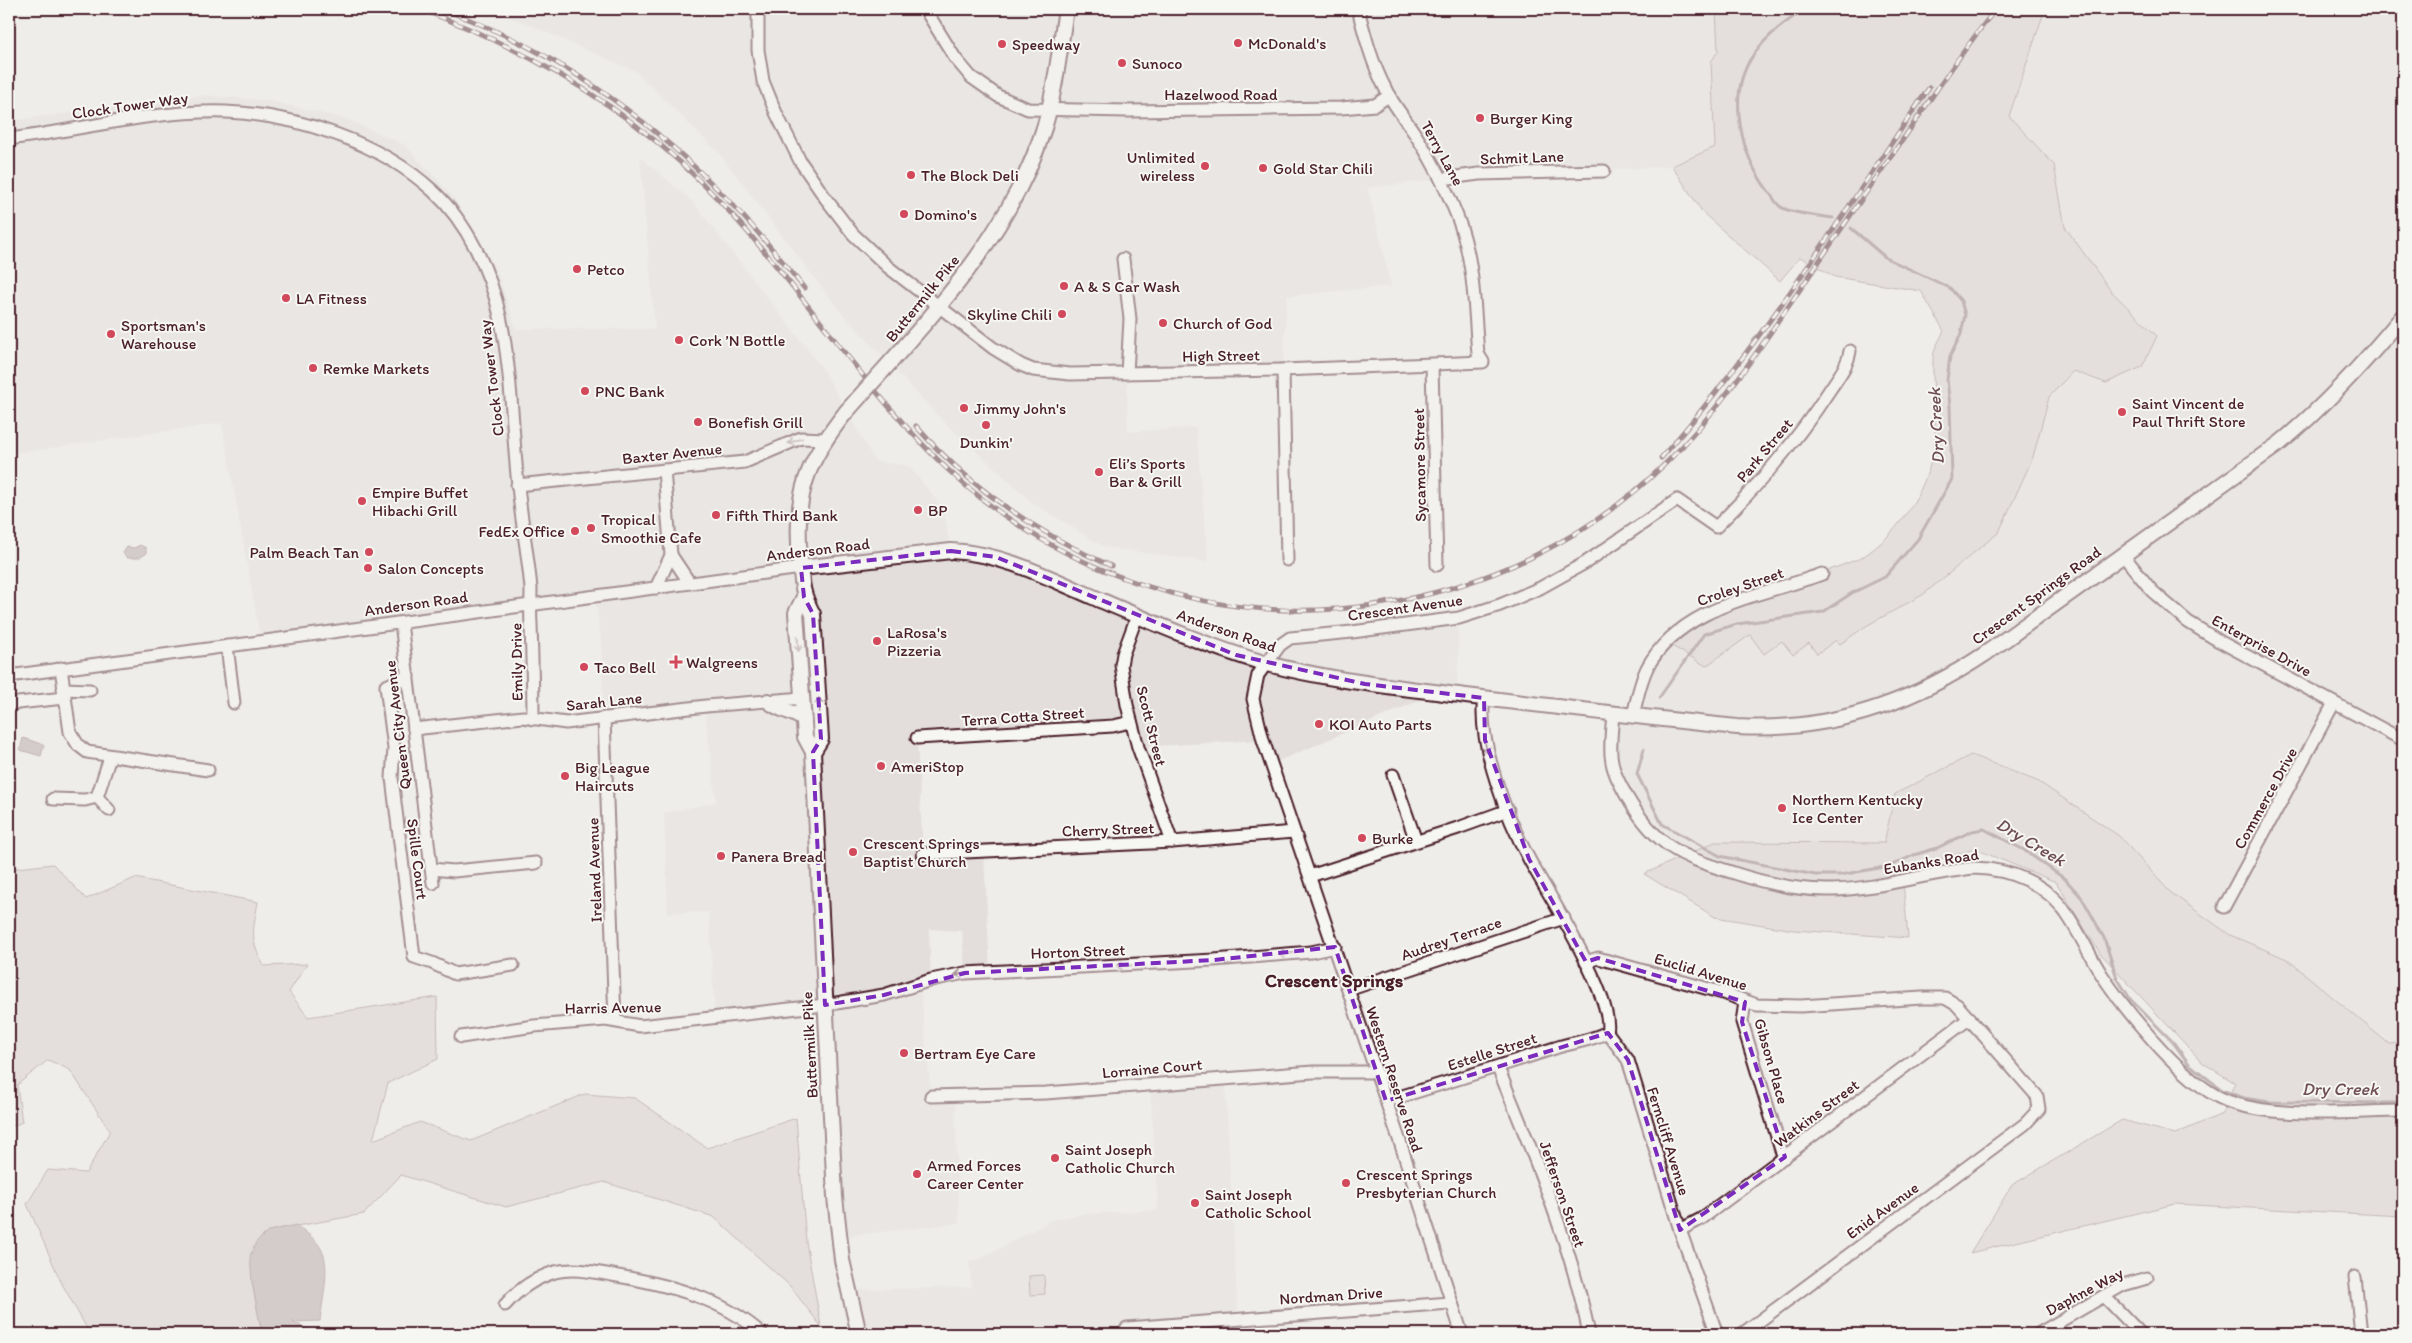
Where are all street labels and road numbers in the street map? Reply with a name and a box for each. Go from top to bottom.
street label: Hazelwood Road [1164,85,1278,104]
street label: Clock Tower Way [71,88,190,123]
street label: Terry Lane [1417,117,1468,189]
street label: Schmit Lane [1480,147,1565,168]
street label: Buttermilk Pike [881,251,963,346]
street label: Clock Tower Way [475,318,508,437]
street label: High Street [1182,345,1260,366]
street label: Sycamore Street [1409,408,1430,522]
street label: Park Street [1732,414,1797,486]
street label: Baxter Avenue [621,439,723,468]
street label: Anderson Road [765,534,871,565]
street label: Crescent Springs Road [1968,542,2105,649]
street label: Croley Street [1694,563,1786,610]
street label: Anderson Road [363,587,469,620]
street label: Crescent Avenue [1346,590,1464,625]
street label: Anderson Road [1175,605,1279,656]
street label: Enterprise Drive [2209,610,2315,681]
street label: Emily Drive [506,622,527,701]
street label: Queen City Avenue [380,659,415,791]
street label: Scott Street [1132,684,1171,768]
street label: Sarah Lane [565,688,643,715]
street label: Terra Cotta Street [961,703,1085,730]
street label: Commerce Drive [2230,744,2301,852]
street label: Spille Court [403,817,432,901]
street label: Ireland Avenue [583,817,606,923]
street label: Cherry Street [1061,818,1155,841]
street label: Eubanks Road [1882,845,1980,878]
street label: Audrey Terrace [1398,912,1504,965]
street label: Horton Street [1030,940,1126,963]
street label: Euclid Avenue [1652,948,1750,995]
street label: Buttermilk Pike [797,991,822,1099]
street label: Harris Avenue [564,997,662,1018]
street label: Western Reserve Road [1362,1004,1427,1155]
street label: Gibson Place [1750,1016,1793,1106]
street label: Estelle Street [1445,1028,1539,1075]
street label: Lorraine Court [1101,1055,1203,1082]
street label: Watkins Street [1770,1075,1863,1152]
street label: Ferncliff Avenue [1643,1085,1694,1198]
street label: Jefferson Street [1535,1138,1590,1250]
street label: Enid Avenue [1842,1178,1922,1243]
street label: Daphne Way [2042,1263,2127,1320]
street label: Nordman Drive [1279,1282,1383,1309]

